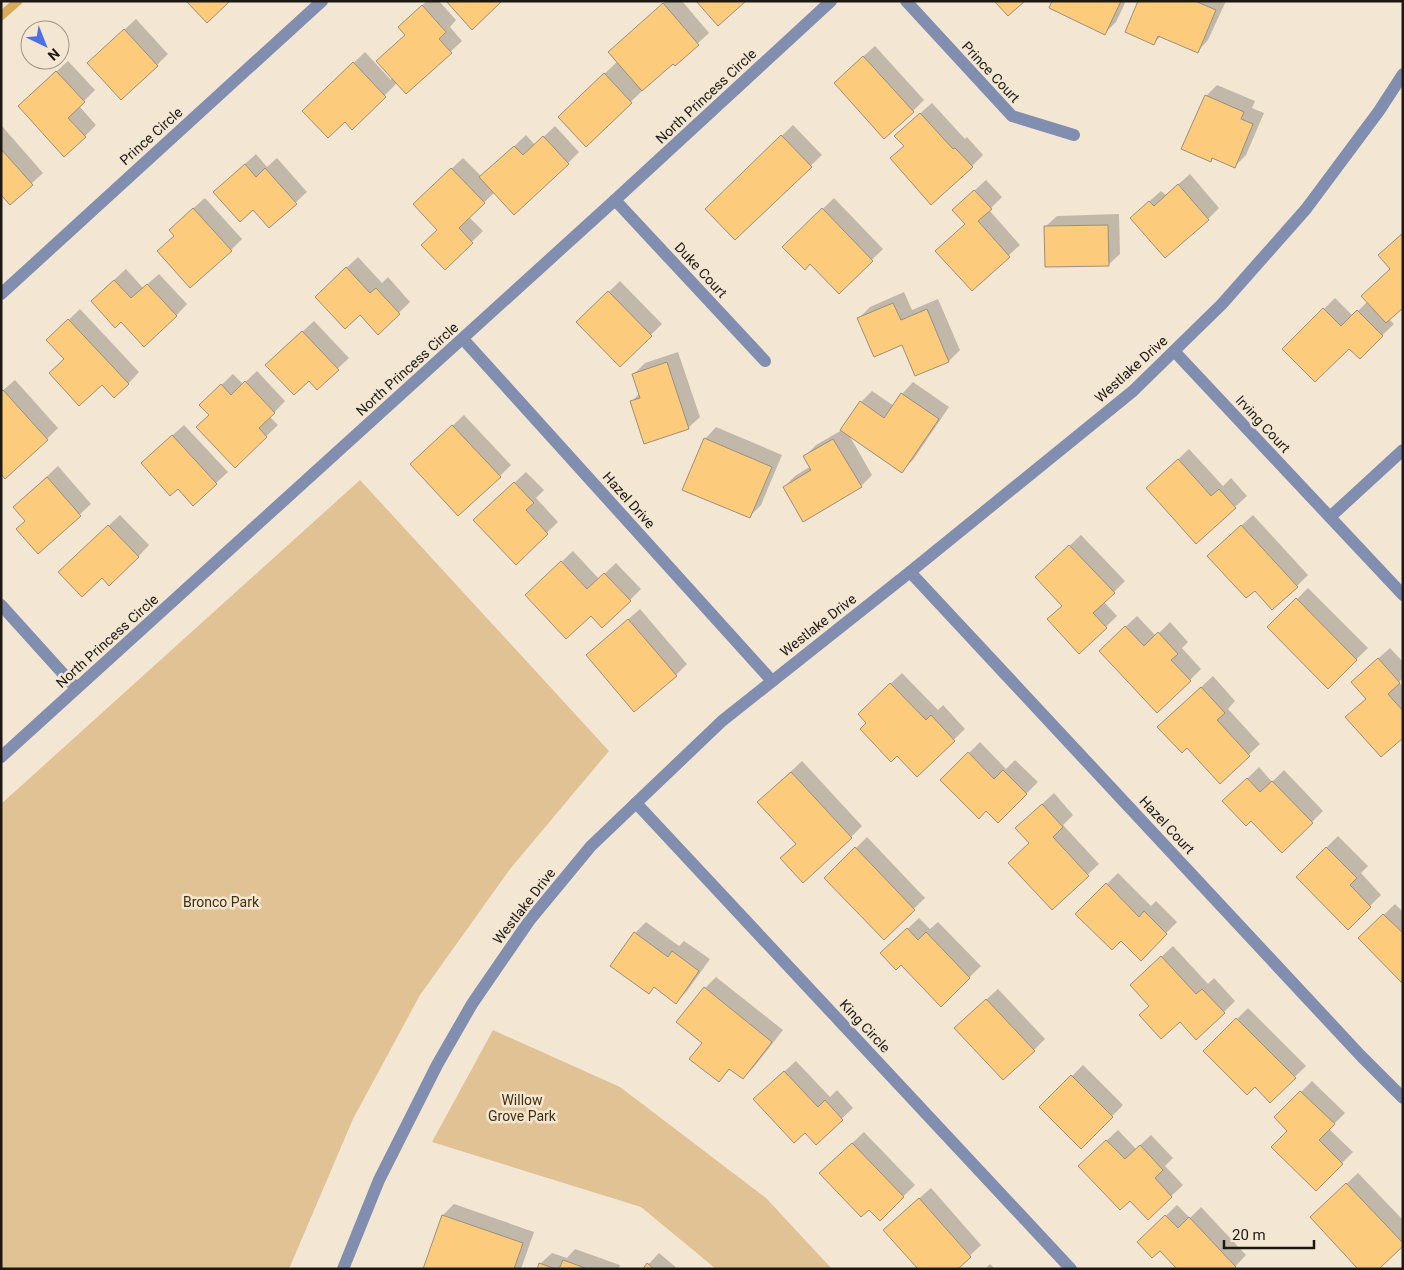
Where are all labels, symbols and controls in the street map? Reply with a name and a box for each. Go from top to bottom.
north arrow [20,20,70,70]
street label: Prince Court [959,38,1024,106]
text: N [45,45,63,64]
street label: North Princess Circle [652,45,760,147]
street label: Prince Circle [117,104,185,168]
street label: Duke Court [672,239,731,301]
street label: North Princess Circle [353,319,461,419]
street label: Westlake Drive [1092,332,1170,406]
street label: Irving Court [1232,392,1294,456]
street label: Hazel Drive [600,469,658,531]
street label: Westlake Drive [777,590,859,660]
street label: North Princess Circle [53,591,161,691]
street label: Hazel Court [1136,793,1198,858]
street label: Westlake Drive [489,865,559,947]
park label: Bronco Park [183,894,260,910]
street label: King Circle [836,996,894,1056]
park label: Willow Grove Park [488,1092,557,1124]
scale bar [1224,1218,1314,1250]
text: 20 m [1232,1226,1266,1244]

